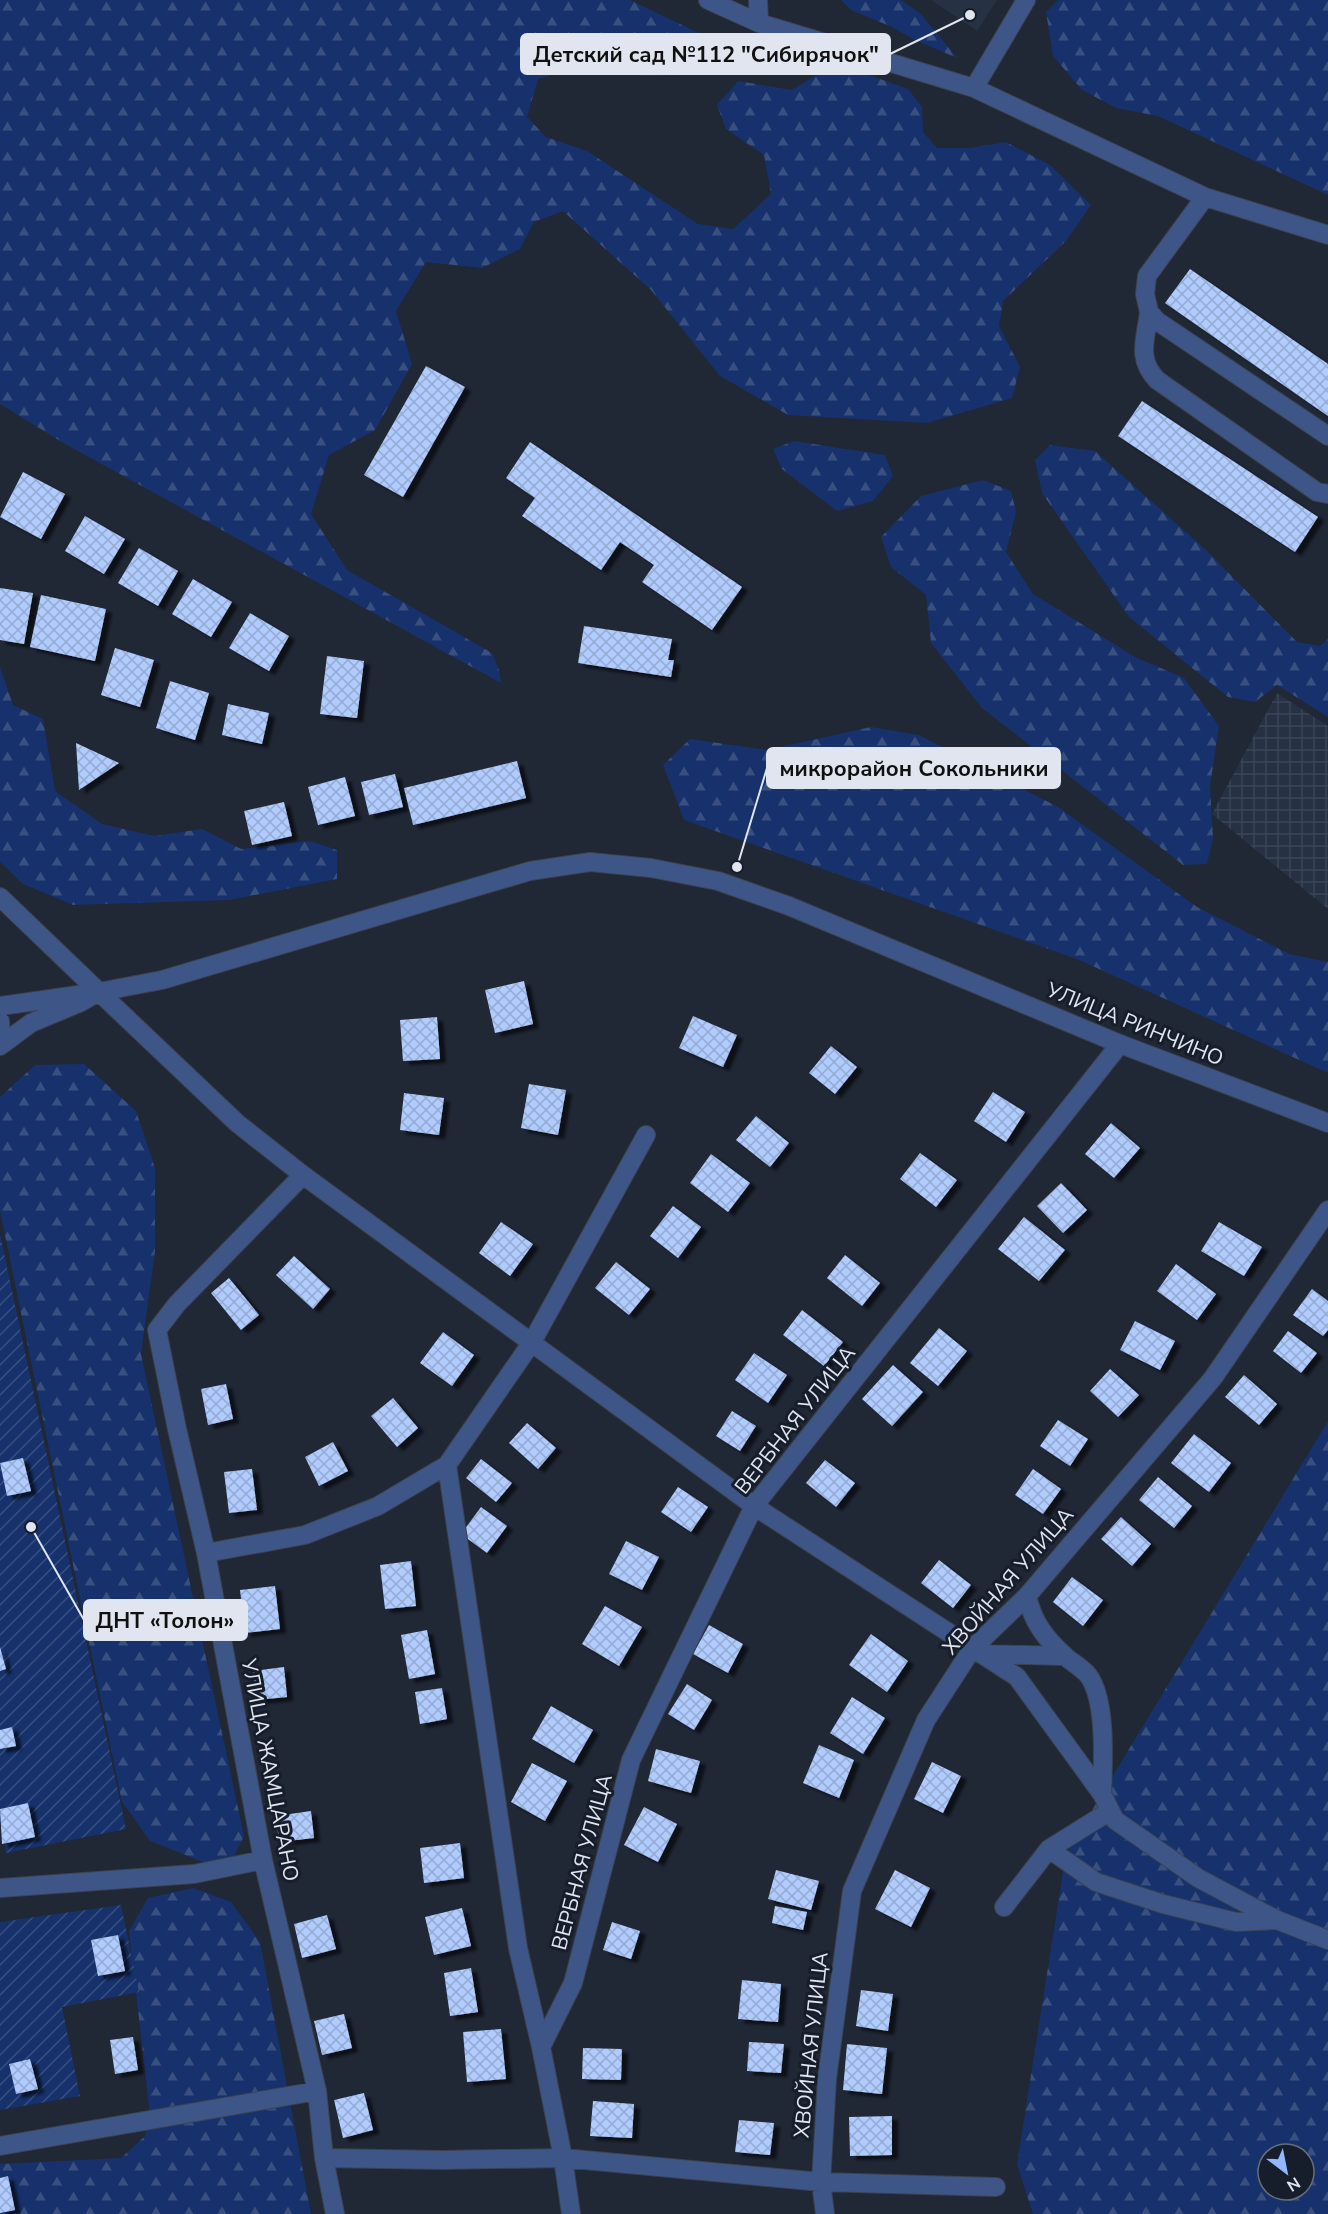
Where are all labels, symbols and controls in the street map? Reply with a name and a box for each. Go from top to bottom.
callout: Детский сад №112 "Сибирячок" [521,34,890,74]
text: Детский сад №112 "Сибирячок" [533,40,879,70]
callout: микрорайон Сокольники [767,748,1060,788]
text: микрорайон Сокольники [780,754,1048,784]
street label: УЛИЦА РИНЧИНО [1041,975,1228,1072]
street label: ВЕРБНАЯ УЛИЦА [728,1340,862,1500]
street label: ХВОЙНАЯ УЛИЦА [936,1501,1080,1661]
callout: ДНТ «Толон» [84,1600,247,1640]
text: ДНТ «Толон» [96,1606,234,1636]
street label: УЛИЦА ЖАМЦАРАНО [234,1655,305,1884]
street label: ВЕРБНАЯ УЛИЦА [545,1771,619,1953]
street label: ХВОЙНАЯ УЛИЦА [787,1951,835,2139]
north arrow [1256,2142,1316,2202]
text: N [1283,2171,1304,2196]

